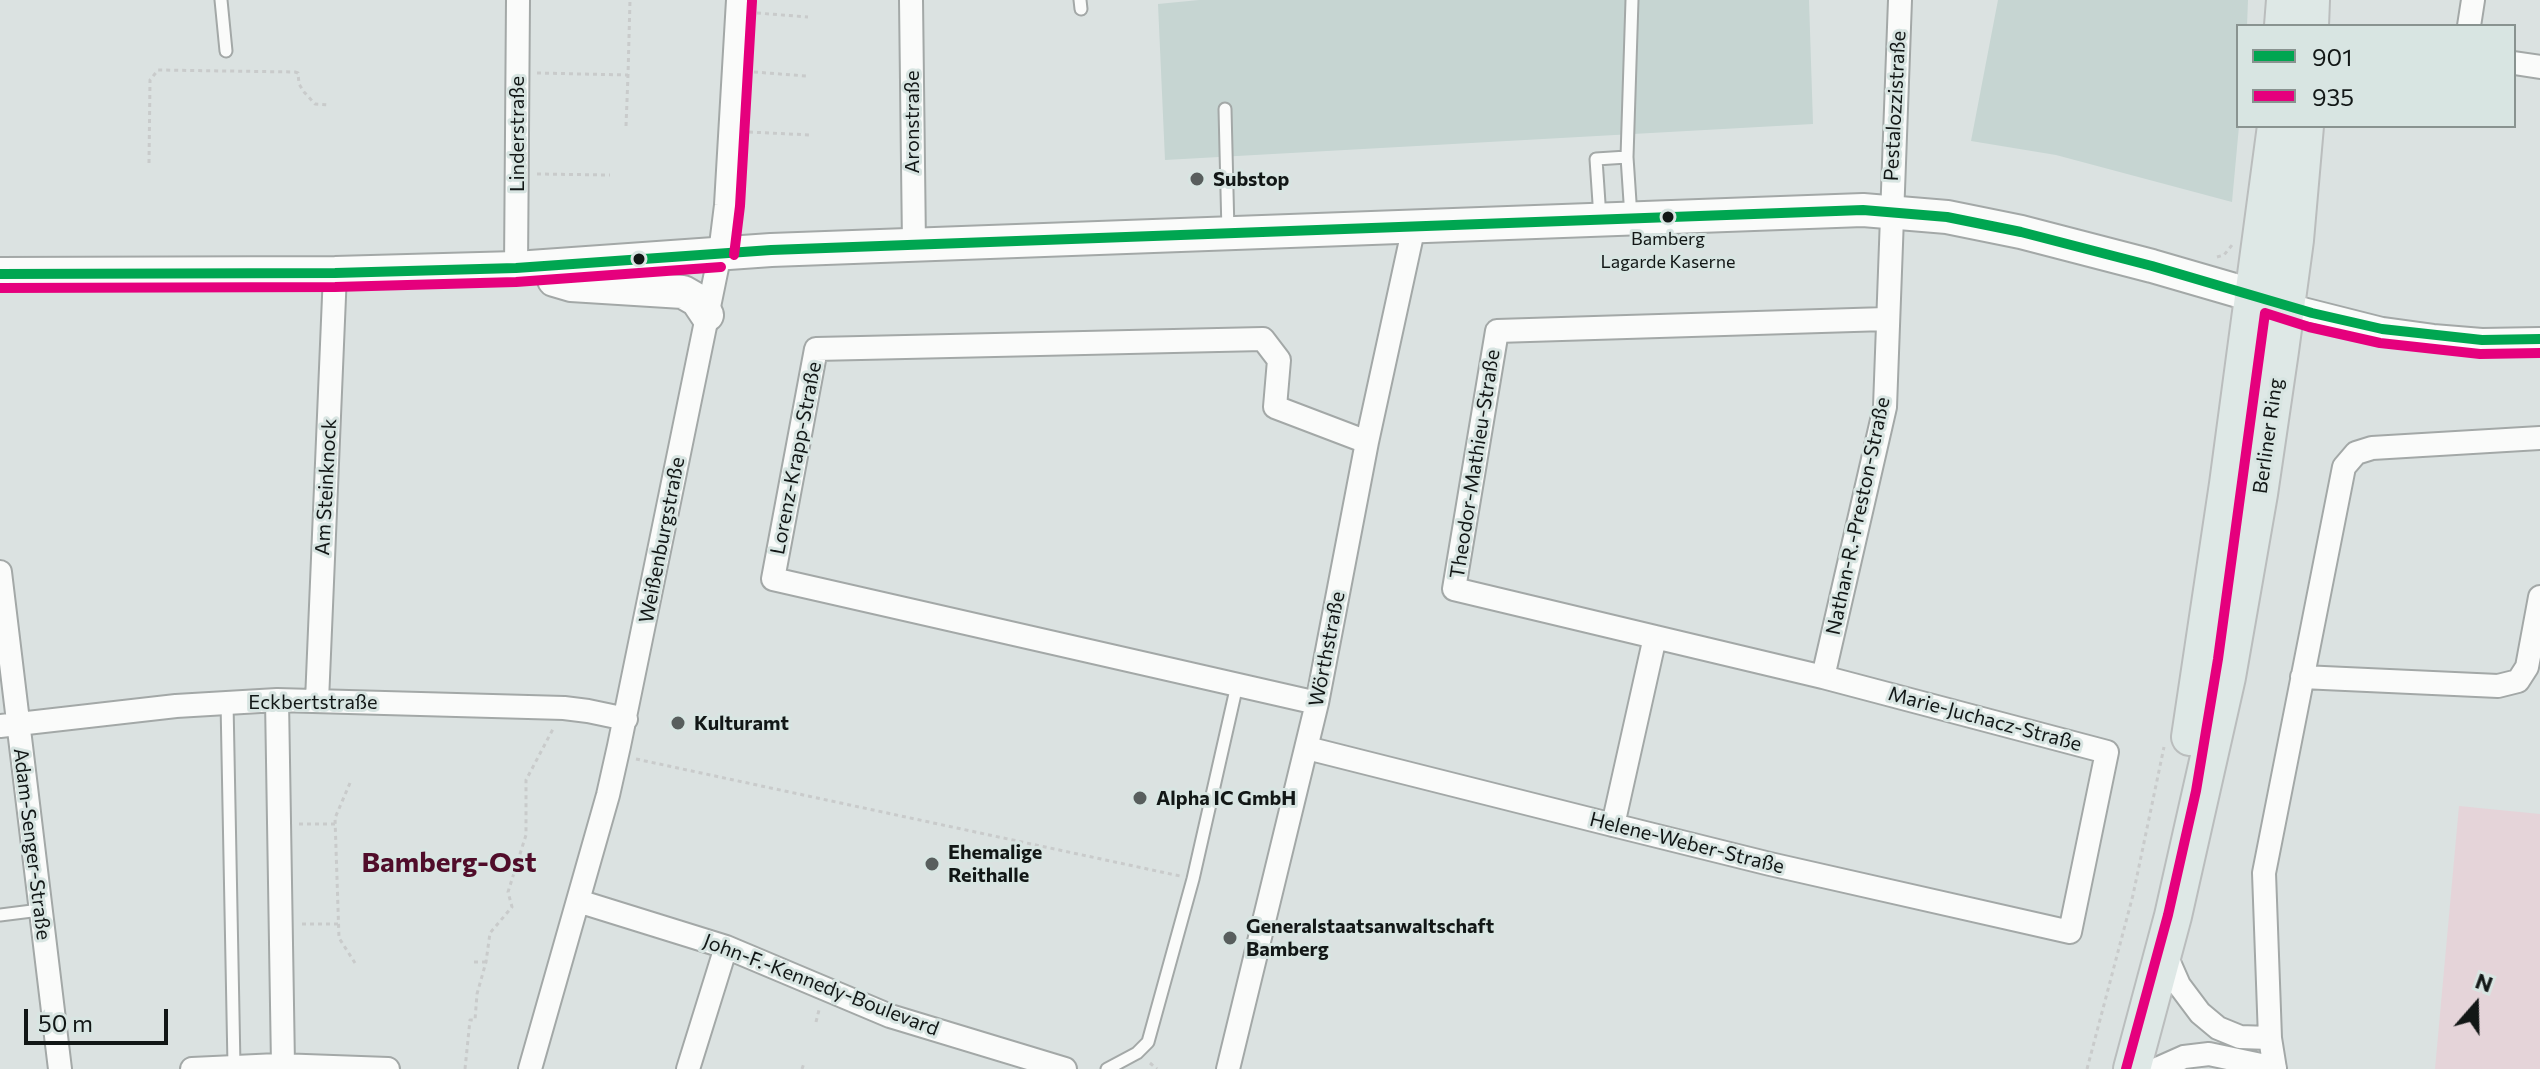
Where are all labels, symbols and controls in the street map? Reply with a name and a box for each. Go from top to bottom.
legend [2236,24,2516,128]
street label: Pestalozzistraße [1879,30,1911,182]
text: 901 [2312,42,2353,71]
street label: Aronstraße [900,70,924,174]
street label: Linderstraße [505,76,529,192]
text: 935 [2312,82,2354,111]
place label: Substop [1213,167,1289,191]
marker: Substop [1188,170,1206,188]
marker: Bamberg Lagarde Kaserne [1660,209,1676,225]
place label: Bamberg Lagarde Kaserne [1600,228,1736,270]
unlabelled marker [631,251,647,267]
street label: Theodor-Mathieu-Straße [1445,348,1505,580]
street label: Lorenz-Krapp-Straße [766,360,826,556]
street label: Berliner Ring [2248,377,2288,495]
street label: Nathan-R.-Preston-Straße [1821,395,1895,637]
street label: Am Steinknock [310,418,342,556]
street label: Weißenburgstraße [634,455,690,625]
street label: Wörthstraße [1304,589,1350,709]
street label: Marie-Juchacz-Straße [1886,682,2084,756]
street label: Eckbertstraße [248,690,378,714]
place label: Kulturamt [694,711,789,735]
marker: Kulturamt [669,714,687,732]
street label: Adam-Senger-Straße [8,747,56,941]
place label: Alpha IC GmbH [1156,786,1296,810]
marker: Alpha IC GmbH [1131,789,1149,807]
street label: Helene-Weber-Straße [1587,807,1787,879]
place label: Ehemalige Reithalle [948,840,1042,887]
district label: Bamberg-Ost [361,846,537,880]
marker: Ehemalige Reithalle [923,855,941,873]
place label: Generalstaatsanwaltschaft Bamberg [1246,914,1494,961]
street label: John-F.-Kennedy-Boulevard [700,929,942,1041]
marker: Generalstaatsanwaltschaft Bamberg [1221,929,1239,947]
north arrow [2436,965,2516,1045]
text: N [2472,966,2497,997]
scale bar [28,993,172,1043]
text: 50 m [38,1008,93,1037]

